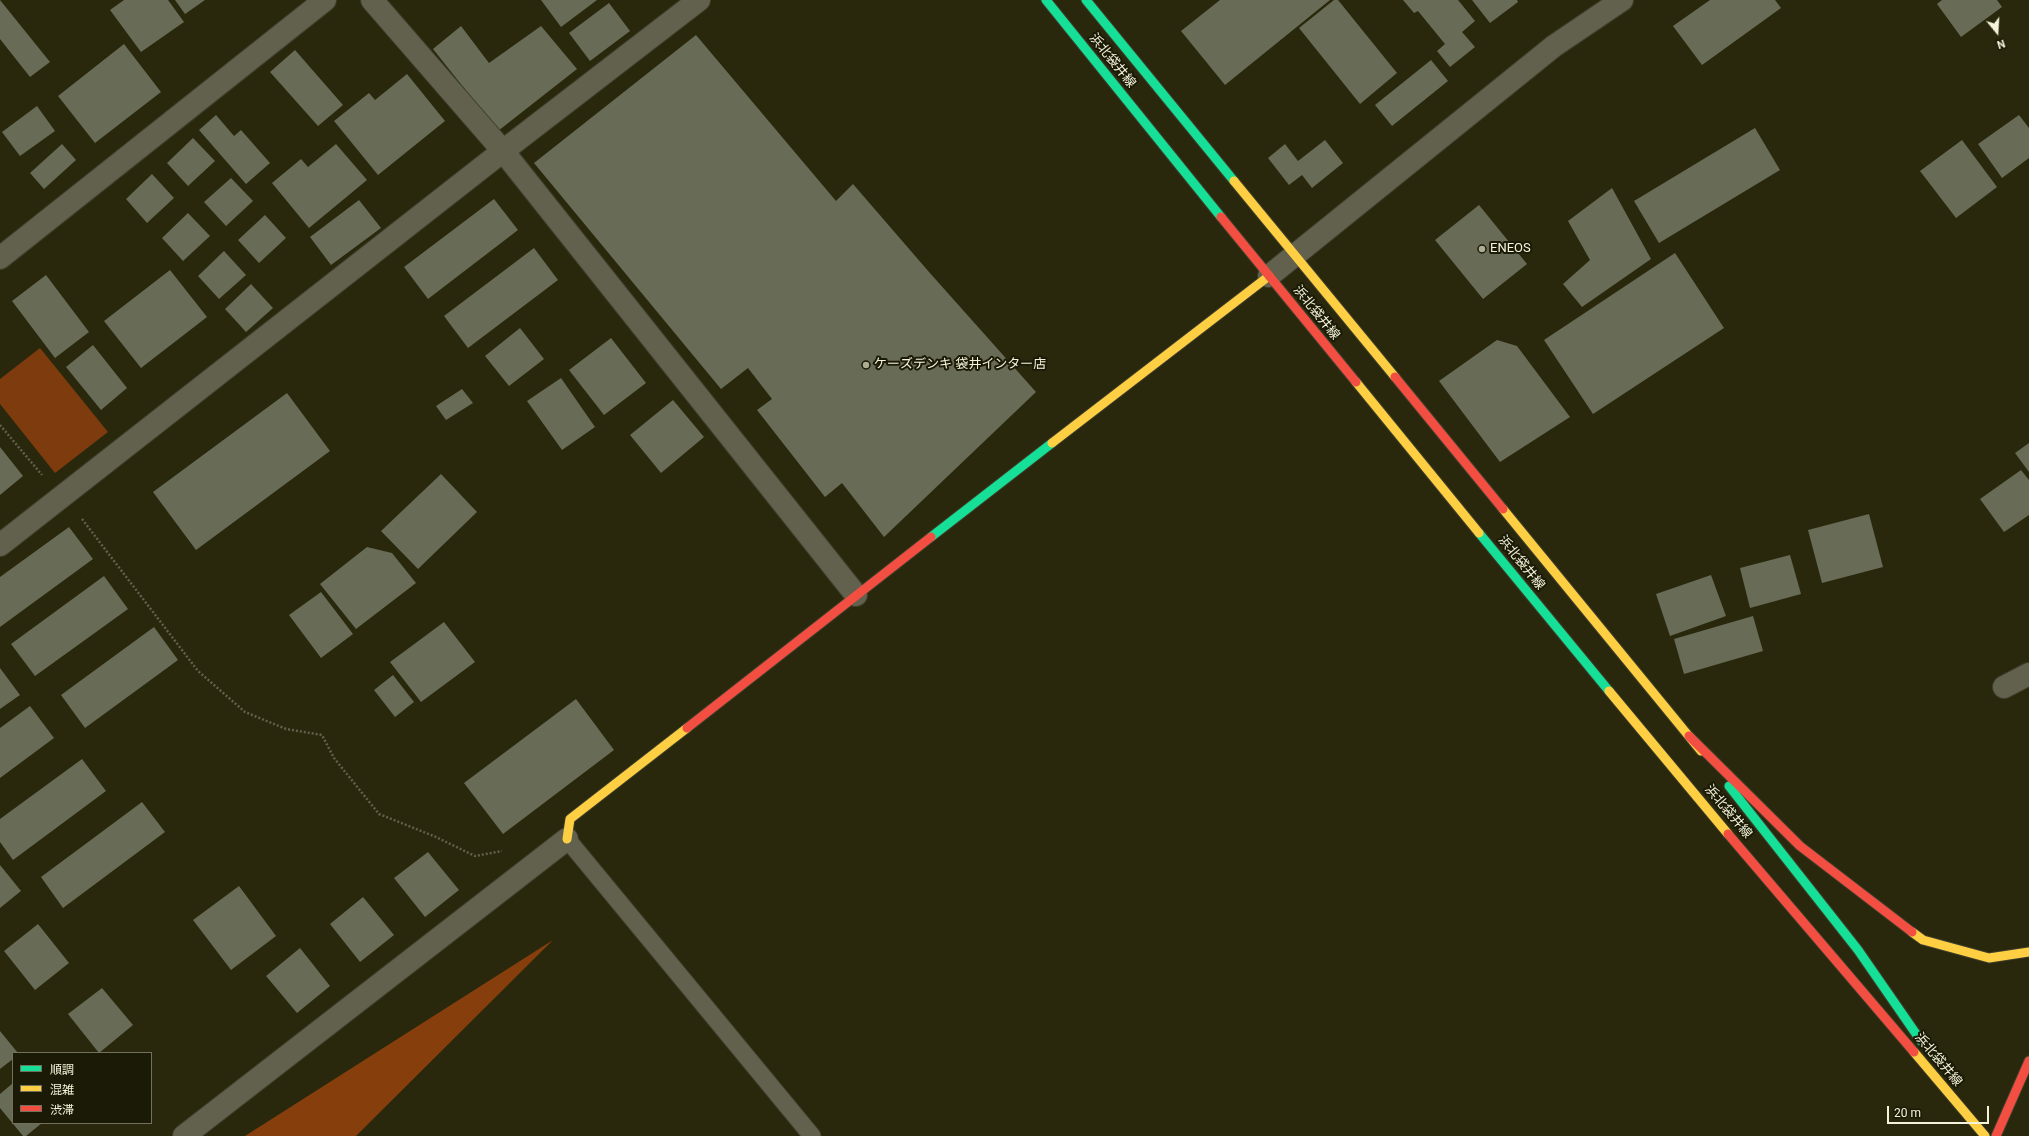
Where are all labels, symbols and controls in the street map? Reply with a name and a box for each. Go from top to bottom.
north arrow [1977,12,2017,52]
street label: 浜北袋井線 [1085,31,1139,91]
text: N [1995,37,2007,51]
place label: ENEOS [1490,241,1531,257]
marker: ENEOS [1477,244,1487,254]
street label: 浜北袋井線 [1289,283,1343,343]
place label: ケーズデンキ 袋井インター店 [874,357,1046,373]
marker: ケーズデンキ 袋井インター店 [861,360,871,370]
street label: 浜北袋井線 [1494,533,1548,593]
street label: 浜北袋井線 [1701,782,1755,842]
street label: 浜北袋井線 [1911,1030,1965,1090]
legend [12,1052,152,1124]
text: 順調 [50,1063,74,1077]
text: 混雑 [50,1083,74,1097]
scale bar [1889,1098,1991,1124]
text: 渋滞 [50,1103,74,1117]
text: 20 m [1894,1106,1921,1120]

